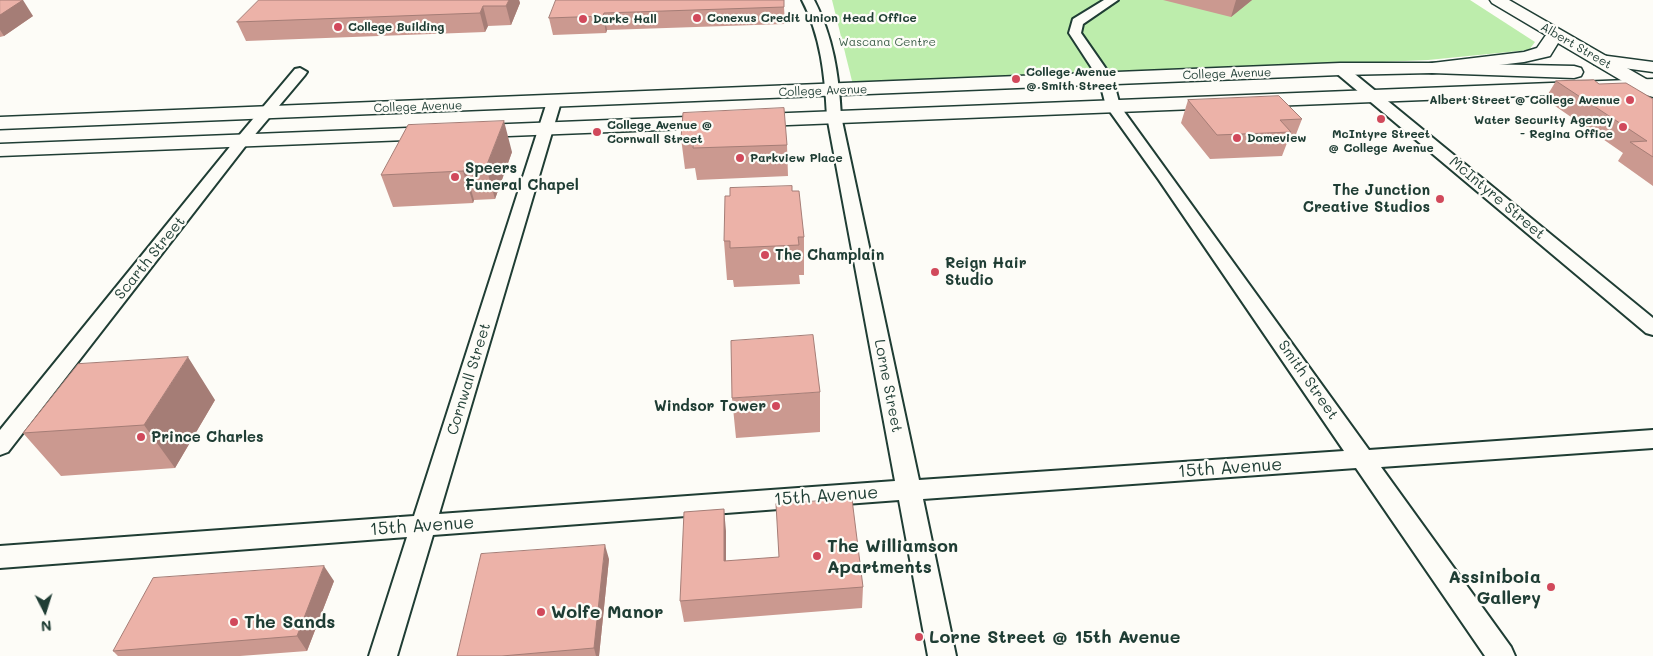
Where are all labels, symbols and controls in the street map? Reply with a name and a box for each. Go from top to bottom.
place label: Conexus Credit Union Head Office [707,11,917,25]
place label: Darke Hall [593,12,657,26]
marker: Conexus Credit Union Head Office [691,12,703,24]
marker: Darke Hall [577,13,589,25]
place label: College Building [348,20,444,34]
street label: Albert Street [1538,20,1614,72]
marker: College Building [332,21,344,33]
park label: Wascana Centre [838,35,936,49]
place label: College Avenue @ Smith Street [1026,65,1118,93]
street label: College Avenue [1182,65,1272,83]
marker: College Avenue @ Smith Street [1010,73,1022,85]
street label: College Avenue [778,82,868,100]
place label: Albert Street @ College Avenue [1429,93,1620,107]
marker: Albert Street @ College Avenue [1624,94,1636,106]
street label: College Avenue [373,98,463,116]
marker: McIntyre Street @ College Avenue [1375,113,1387,125]
place label: Water Security Agency - Regina Office [1474,113,1613,141]
place label: College Avenue @ Cornwall Street [607,118,712,146]
marker: Water Security Agency - Regina Office [1617,121,1629,133]
marker: College Avenue @ Cornwall Street [591,126,603,138]
place label: McIntyre Street @ College Avenue [1328,127,1434,155]
place label: Domeview [1247,131,1307,145]
marker: Domeview [1231,132,1243,144]
place label: Parkview Place [750,151,843,165]
marker: Parkview Place [734,152,746,164]
street label: McIntyre Street [1445,153,1549,243]
place label: Speers Funeral Chapel [465,159,579,194]
marker: Speers Funeral Chapel [449,171,461,183]
place label: The Junction Creative Studios [1303,181,1430,216]
marker: The Junction Creative Studios [1434,193,1446,205]
street label: Scarth Street [111,213,189,303]
place label: The Champlain [775,246,884,264]
marker: The Champlain [759,249,771,261]
place label: Reign Hair Studio [945,254,1027,289]
marker: Reign Hair Studio [929,266,941,278]
street label: Cornwall Street [443,321,495,437]
street label: Smith Street [1274,337,1342,423]
street label: Lorne Street [870,338,906,434]
place label: Windsor Tower [654,397,766,415]
marker: Windsor Tower [770,400,782,412]
place label: Prince Charles [151,428,263,446]
marker: Prince Charles [135,431,147,443]
street label: 15th Avenue [1177,454,1283,482]
street label: 15th Avenue [773,482,879,510]
street label: 15th Avenue [369,512,475,540]
place label: The Williamson Apartments [827,535,958,578]
marker: The Williamson Apartments [811,550,823,562]
place label: Assiniboia Gallery [1448,566,1541,608]
marker: Assiniboia Gallery [1545,581,1557,593]
north arrow [20,586,70,636]
place label: Wolfe Manor [551,601,663,623]
marker: Wolfe Manor [535,606,547,618]
place label: The Sands [244,611,335,633]
marker: The Sands [228,616,240,628]
text: N [40,617,52,636]
place label: Lorne Street @ 15th Avenue [929,626,1181,648]
marker: Lorne Street @ 15th Avenue [913,631,925,643]

